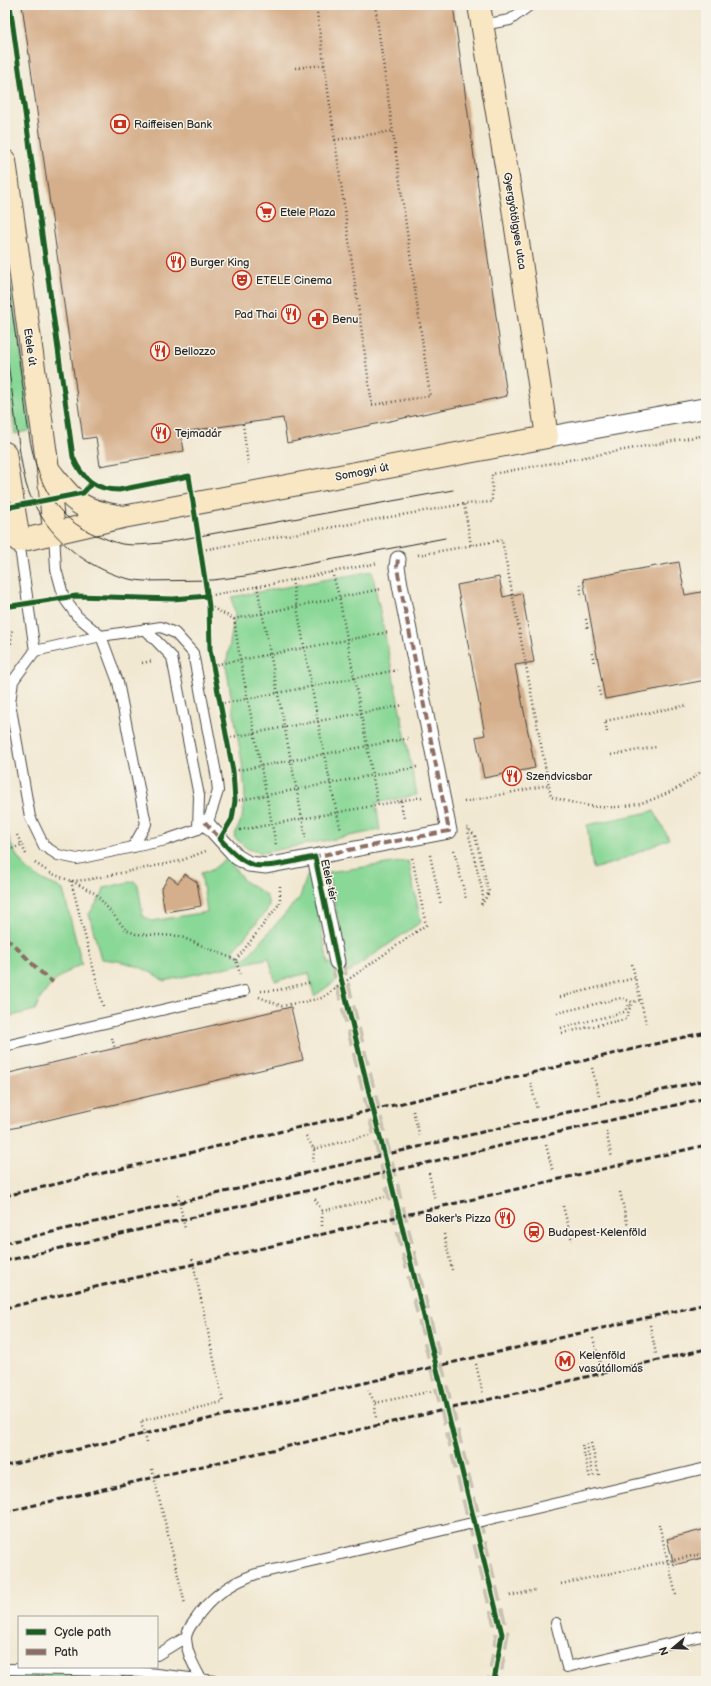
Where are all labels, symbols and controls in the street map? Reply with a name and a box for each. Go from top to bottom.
bank icon: Raiffeisen Bank [109,113,131,135]
place label: Raiffeisen Bank [134,118,212,131]
street label: Gyergyótölgyes utca [501,171,529,271]
supermarket icon: Etele Plaza [255,201,277,223]
place label: Etele Plaza [280,206,336,219]
restaurant icon: Burger King [165,251,187,273]
place label: Burger King [190,256,249,269]
theatre icon: ETELE Cinema [231,269,253,291]
place label: ETELE Cinema [256,274,332,287]
restaurant icon: Pad Thai [280,303,302,325]
place label: Pad Thai [234,308,277,321]
pharmacy icon: Benu [307,308,329,330]
place label: Benu [332,313,358,326]
street label: Etele út [21,327,39,367]
restaurant icon: Bellozzo [149,340,171,362]
place label: Bellozzo [174,345,216,358]
restaurant icon: Tejmadár [150,422,172,444]
place label: Tejmadár [175,427,222,440]
street label: Somogyi út [334,460,391,484]
restaurant icon: Szendvicsbar [501,765,523,787]
place label: Szendvicsbar [526,770,593,783]
street label: Etele tér [318,858,340,903]
restaurant icon: Baker's Pizza [494,1207,516,1229]
place label: Baker's Pizza [425,1212,491,1225]
station icon: Budapest-Kelenföld [523,1221,545,1243]
place label: Budapest-Kelenföld [548,1226,647,1239]
place label: Kelenföld vasútállomás [578,1349,644,1375]
metro station icon: Kelenföld vasútállomás [554,1350,576,1372]
legend [18,1616,158,1668]
text: Cycle path [54,1625,111,1640]
north arrow [653,1628,693,1668]
text: Path [54,1645,79,1660]
text: N [657,1645,672,1657]

